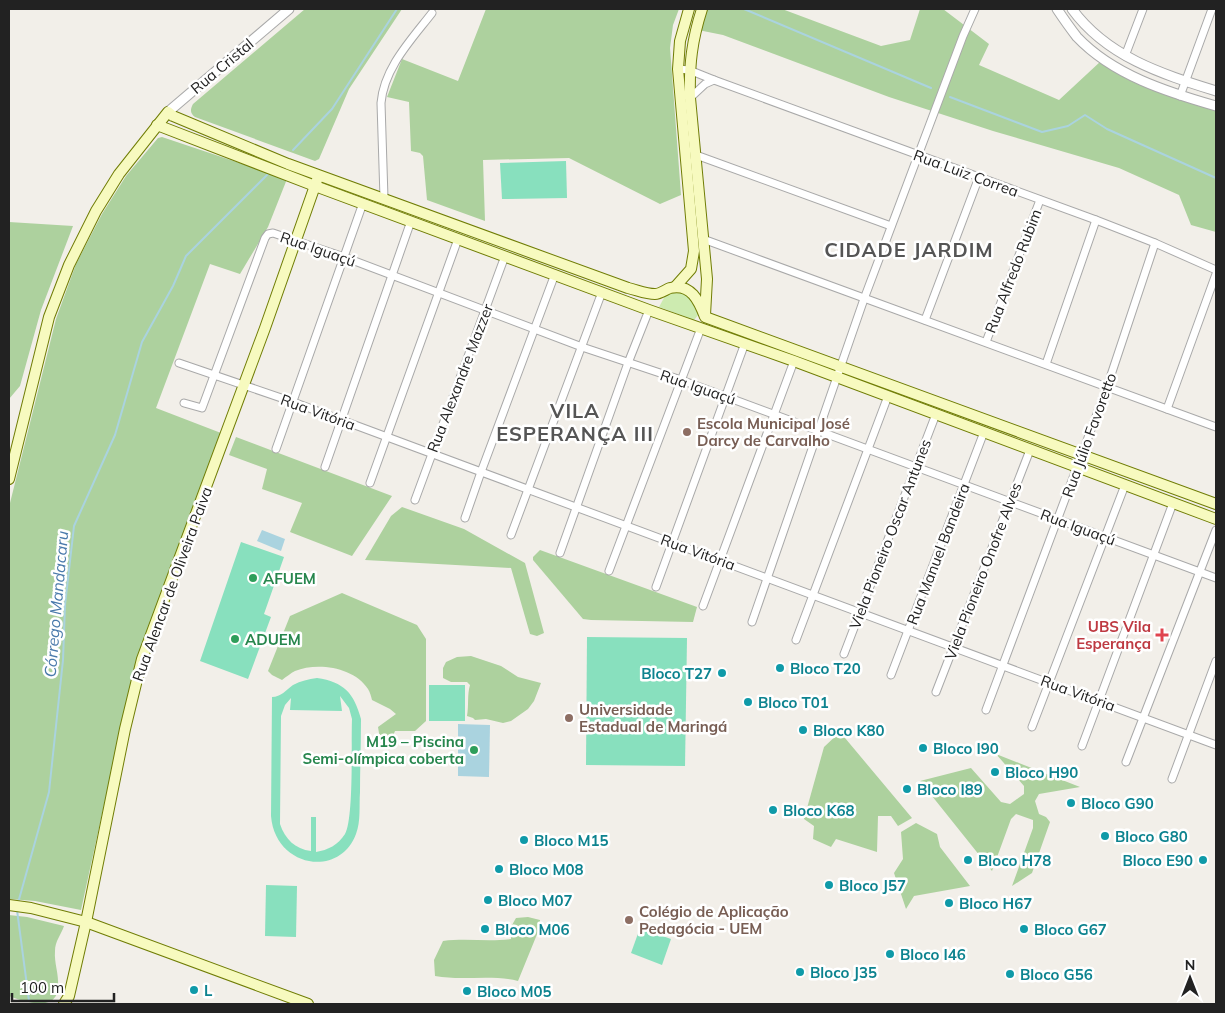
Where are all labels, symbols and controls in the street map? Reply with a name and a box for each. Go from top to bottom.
street label: Rua Cristal [187,34,257,98]
street label: Rua Luiz Correa [911,145,1021,201]
street label: Rua Alfredo Rubim [981,206,1045,336]
street label: Rua Iguaçú [278,227,358,271]
district label: CIDADE JARDIM [824,237,994,262]
street label: Rua Alexandre Mazzer [423,300,497,455]
street label: Rua Iguaçú [658,365,738,409]
street label: Rua Júlio Favoretto [1058,370,1120,500]
street label: Rua Vitória [278,390,358,434]
district label: VILA ESPERANÇA III [496,398,654,446]
place label: Escola Municipal José Darcy de Carvalho [697,414,850,450]
marker: Escola Municipal José Darcy de Carvalho [681,426,693,438]
street label: Viela Pioneiro Oscar Antunes [845,436,935,632]
street label: Viela Pioneiro Onofre Alves [940,480,1026,662]
street label: Rua Manuel Bandeira [902,481,974,627]
street label: Rua Alencar de Oliveira Paiva [128,484,216,684]
street label: Rua Iguaçú [1038,505,1118,549]
water label: Córrego Mandacaru [40,530,72,678]
street label: Rua Vitória [658,530,738,574]
place label: AFUEM [263,569,316,588]
marker: AFUEM [247,572,259,584]
place label: UBS Vila Esperança [1076,617,1151,653]
marker: UBS Vila Esperança [1155,628,1169,642]
place label: ADUEM [245,630,301,649]
marker: ADUEM [229,633,241,645]
place label: Bloco T20 [790,659,861,678]
marker: Bloco T20 [774,662,786,674]
place label: Bloco T27 [641,664,712,683]
marker: Bloco T27 [716,667,728,679]
street label: Rua Vitória [1038,671,1118,715]
place label: Bloco T01 [758,693,829,712]
marker: Bloco T01 [742,696,754,708]
place label: Universidade Estadual de Maringá [579,700,727,736]
marker: Universidade Estadual de Maringá [563,712,575,724]
place label: Bloco K80 [813,721,885,740]
marker: Bloco K80 [797,724,809,736]
place label: M19 – Piscina Semi-olímpica coberta [302,732,464,768]
place label: Bloco I90 [933,739,999,758]
marker: Bloco I90 [917,742,929,754]
marker: M19 – Piscina Semi-olímpica coberta [468,744,480,756]
place label: Bloco H90 [1005,763,1078,782]
marker: Bloco H90 [989,766,1001,778]
place label: Bloco I89 [917,780,983,799]
marker: Bloco I89 [901,783,913,795]
place label: Bloco G90 [1081,794,1154,813]
marker: Bloco G90 [1065,797,1077,809]
place label: Bloco K68 [783,801,855,820]
marker: Bloco K68 [767,804,779,816]
place label: Bloco G80 [1115,827,1188,846]
marker: Bloco G80 [1099,830,1111,842]
place label: Bloco M15 [534,831,609,850]
marker: Bloco M15 [518,834,530,846]
place label: Bloco H78 [978,851,1051,870]
place label: Bloco E90 [1123,851,1193,870]
marker: Bloco H78 [962,854,974,866]
marker: Bloco E90 [1197,854,1209,866]
place label: Bloco M08 [509,860,584,879]
marker: Bloco M08 [493,863,505,875]
place label: Bloco J57 [839,876,906,895]
marker: Bloco J57 [823,879,835,891]
place label: Bloco M07 [498,891,573,910]
marker: Bloco M07 [482,894,494,906]
place label: Bloco H67 [959,894,1032,913]
marker: Bloco H67 [943,897,955,909]
place label: Colégio de Aplicação Pedagócia - UEM [639,902,789,938]
marker: Colégio de Aplicação Pedagócia - UEM [623,914,635,926]
place label: Bloco M06 [495,920,570,939]
place label: Bloco G67 [1034,920,1107,939]
marker: Bloco M06 [479,923,491,935]
marker: Bloco G67 [1018,923,1030,935]
place label: Bloco I46 [900,945,966,964]
marker: Bloco I46 [884,948,896,960]
north arrow [1165,953,1215,1003]
text: N [1185,956,1195,974]
place label: Bloco J35 [810,963,877,982]
place label: Bloco G56 [1020,965,1093,984]
marker: Bloco J35 [794,966,806,978]
marker: Bloco G56 [1004,968,1016,980]
scale bar [12,970,115,1002]
text: 100 m [20,978,64,997]
place label: L [204,981,213,1000]
place label: Bloco M05 [477,982,552,1001]
marker: L [188,984,200,996]
marker: Bloco M05 [461,985,473,997]

